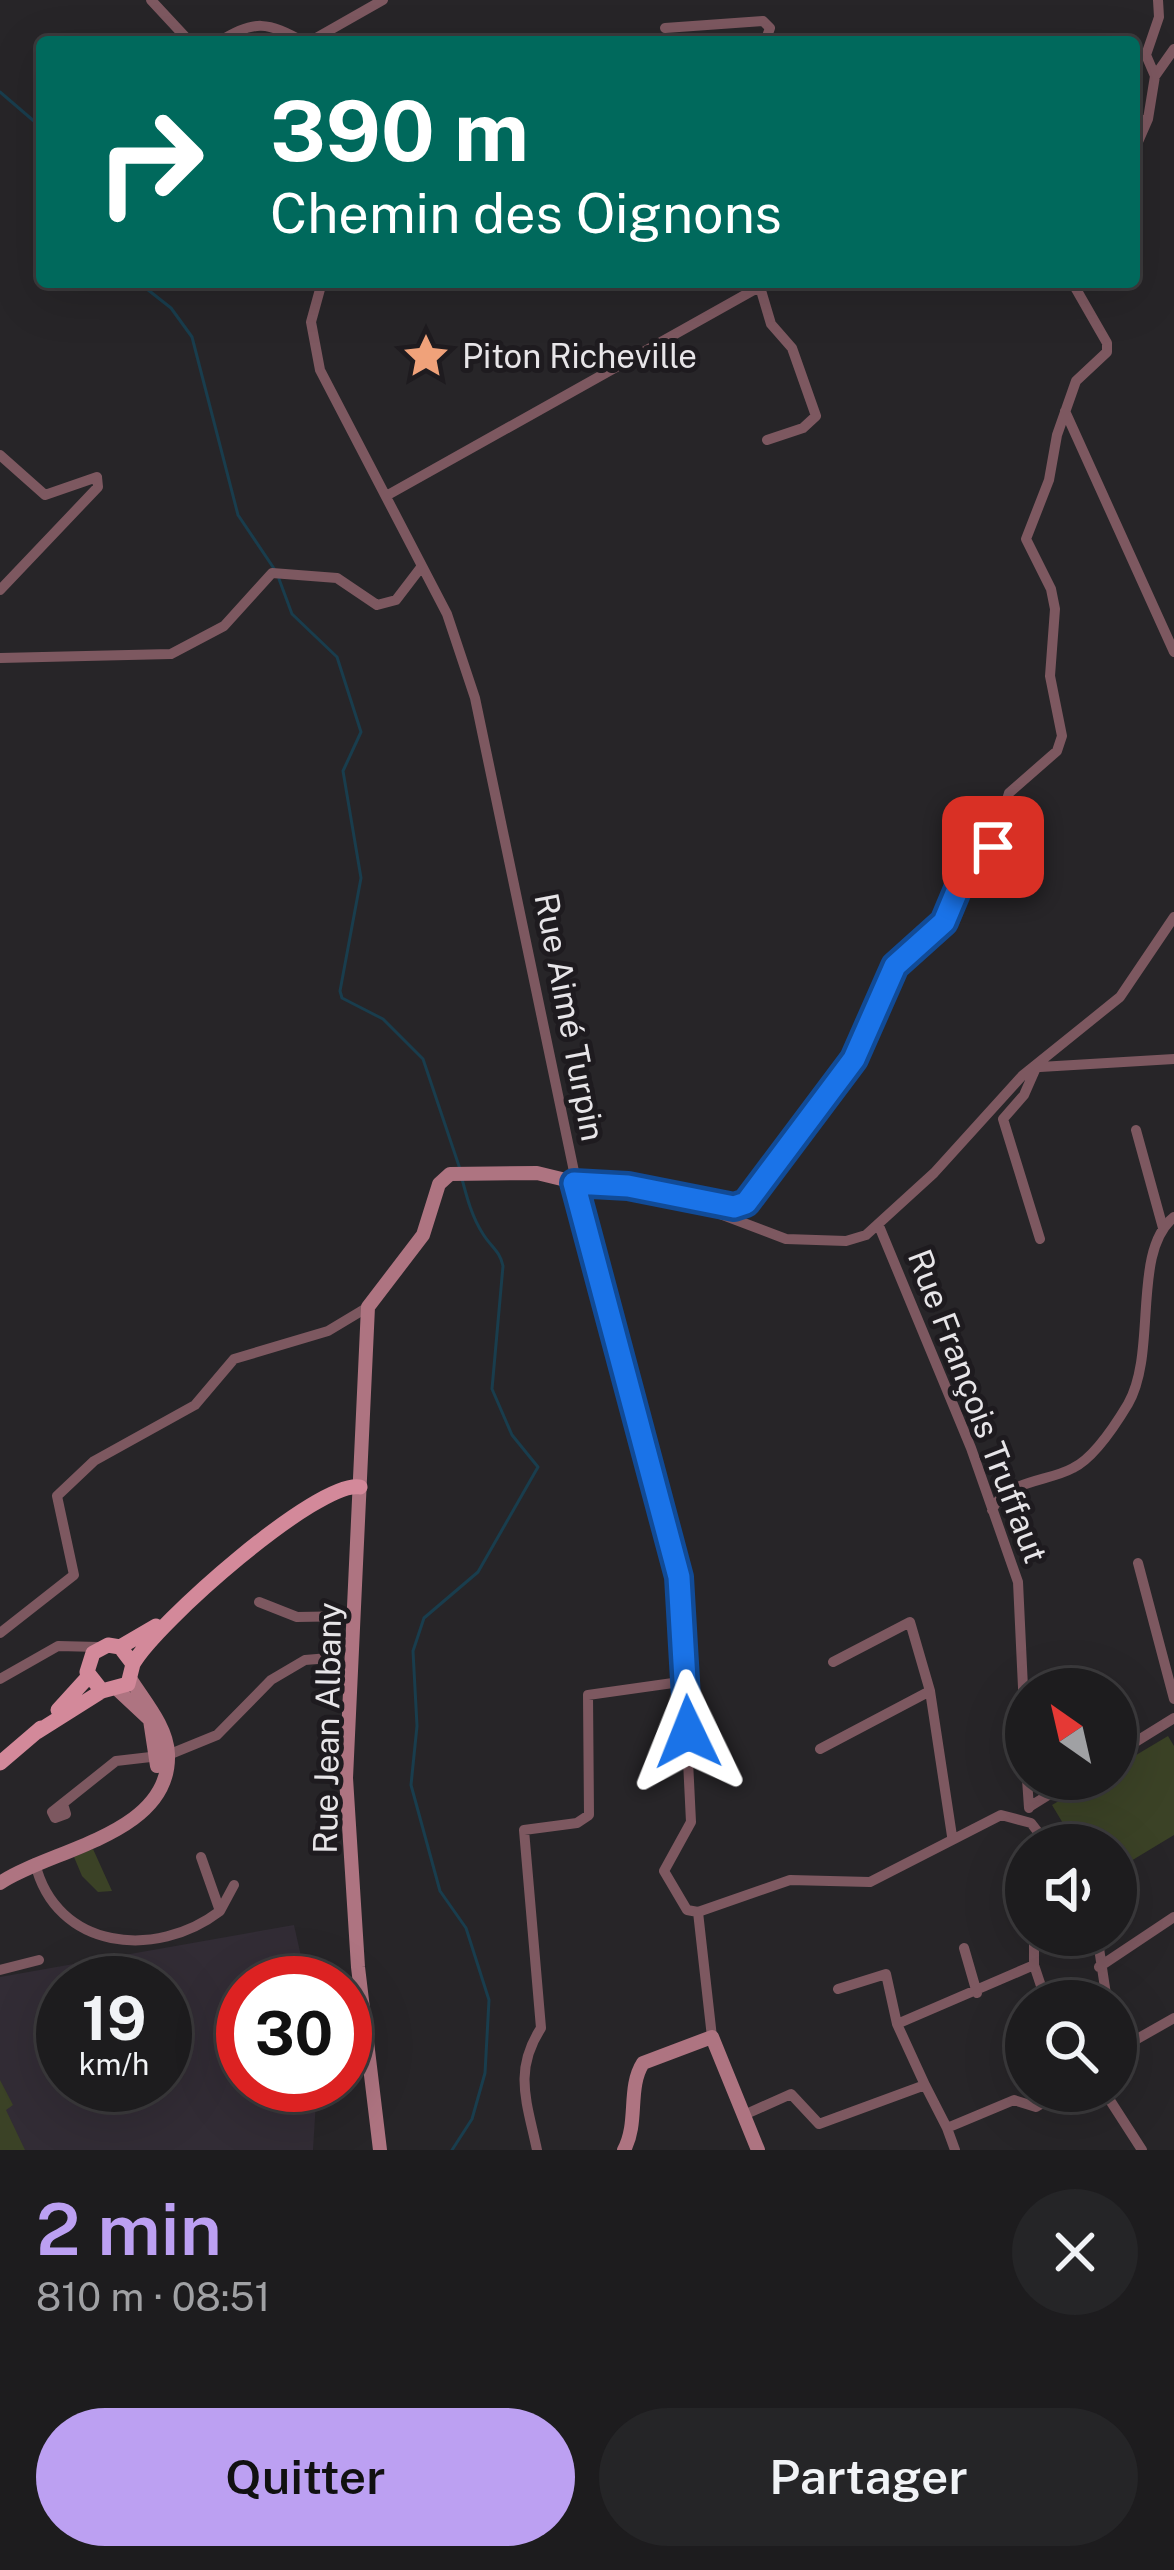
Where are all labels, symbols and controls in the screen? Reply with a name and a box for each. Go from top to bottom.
text: 390 m [270,81,529,180]
icon: right [72,84,228,240]
text: Chemin des Oignons [270,182,782,245]
place icon: Piton Richeville [401,331,451,381]
place label: Piton Richeville [462,337,697,375]
pin [942,796,1044,898]
icon: arrive [960,814,1026,880]
street label: Rue Aimé Turpin [527,890,613,1144]
street label: Rue François Truffaut [901,1244,1055,1568]
street label: Rue Jean Albany [306,1602,348,1854]
north arrow [1005,1668,1137,1800]
map controls [1005,1668,1137,2112]
position arrow [625,1669,751,1795]
button: sound [1005,1824,1137,1956]
speed limit sign: 30 [216,1956,372,2112]
button: search [1005,1980,1137,2112]
text: 19 [81,1983,147,2054]
text: km/h [79,2046,149,2082]
text: 2 min [36,2187,222,2271]
button: close [1012,2189,1138,2315]
text: 810 m · 08:51 [36,2274,270,2320]
button: Quitter [36,2408,575,2546]
button: Partager [599,2408,1138,2546]

